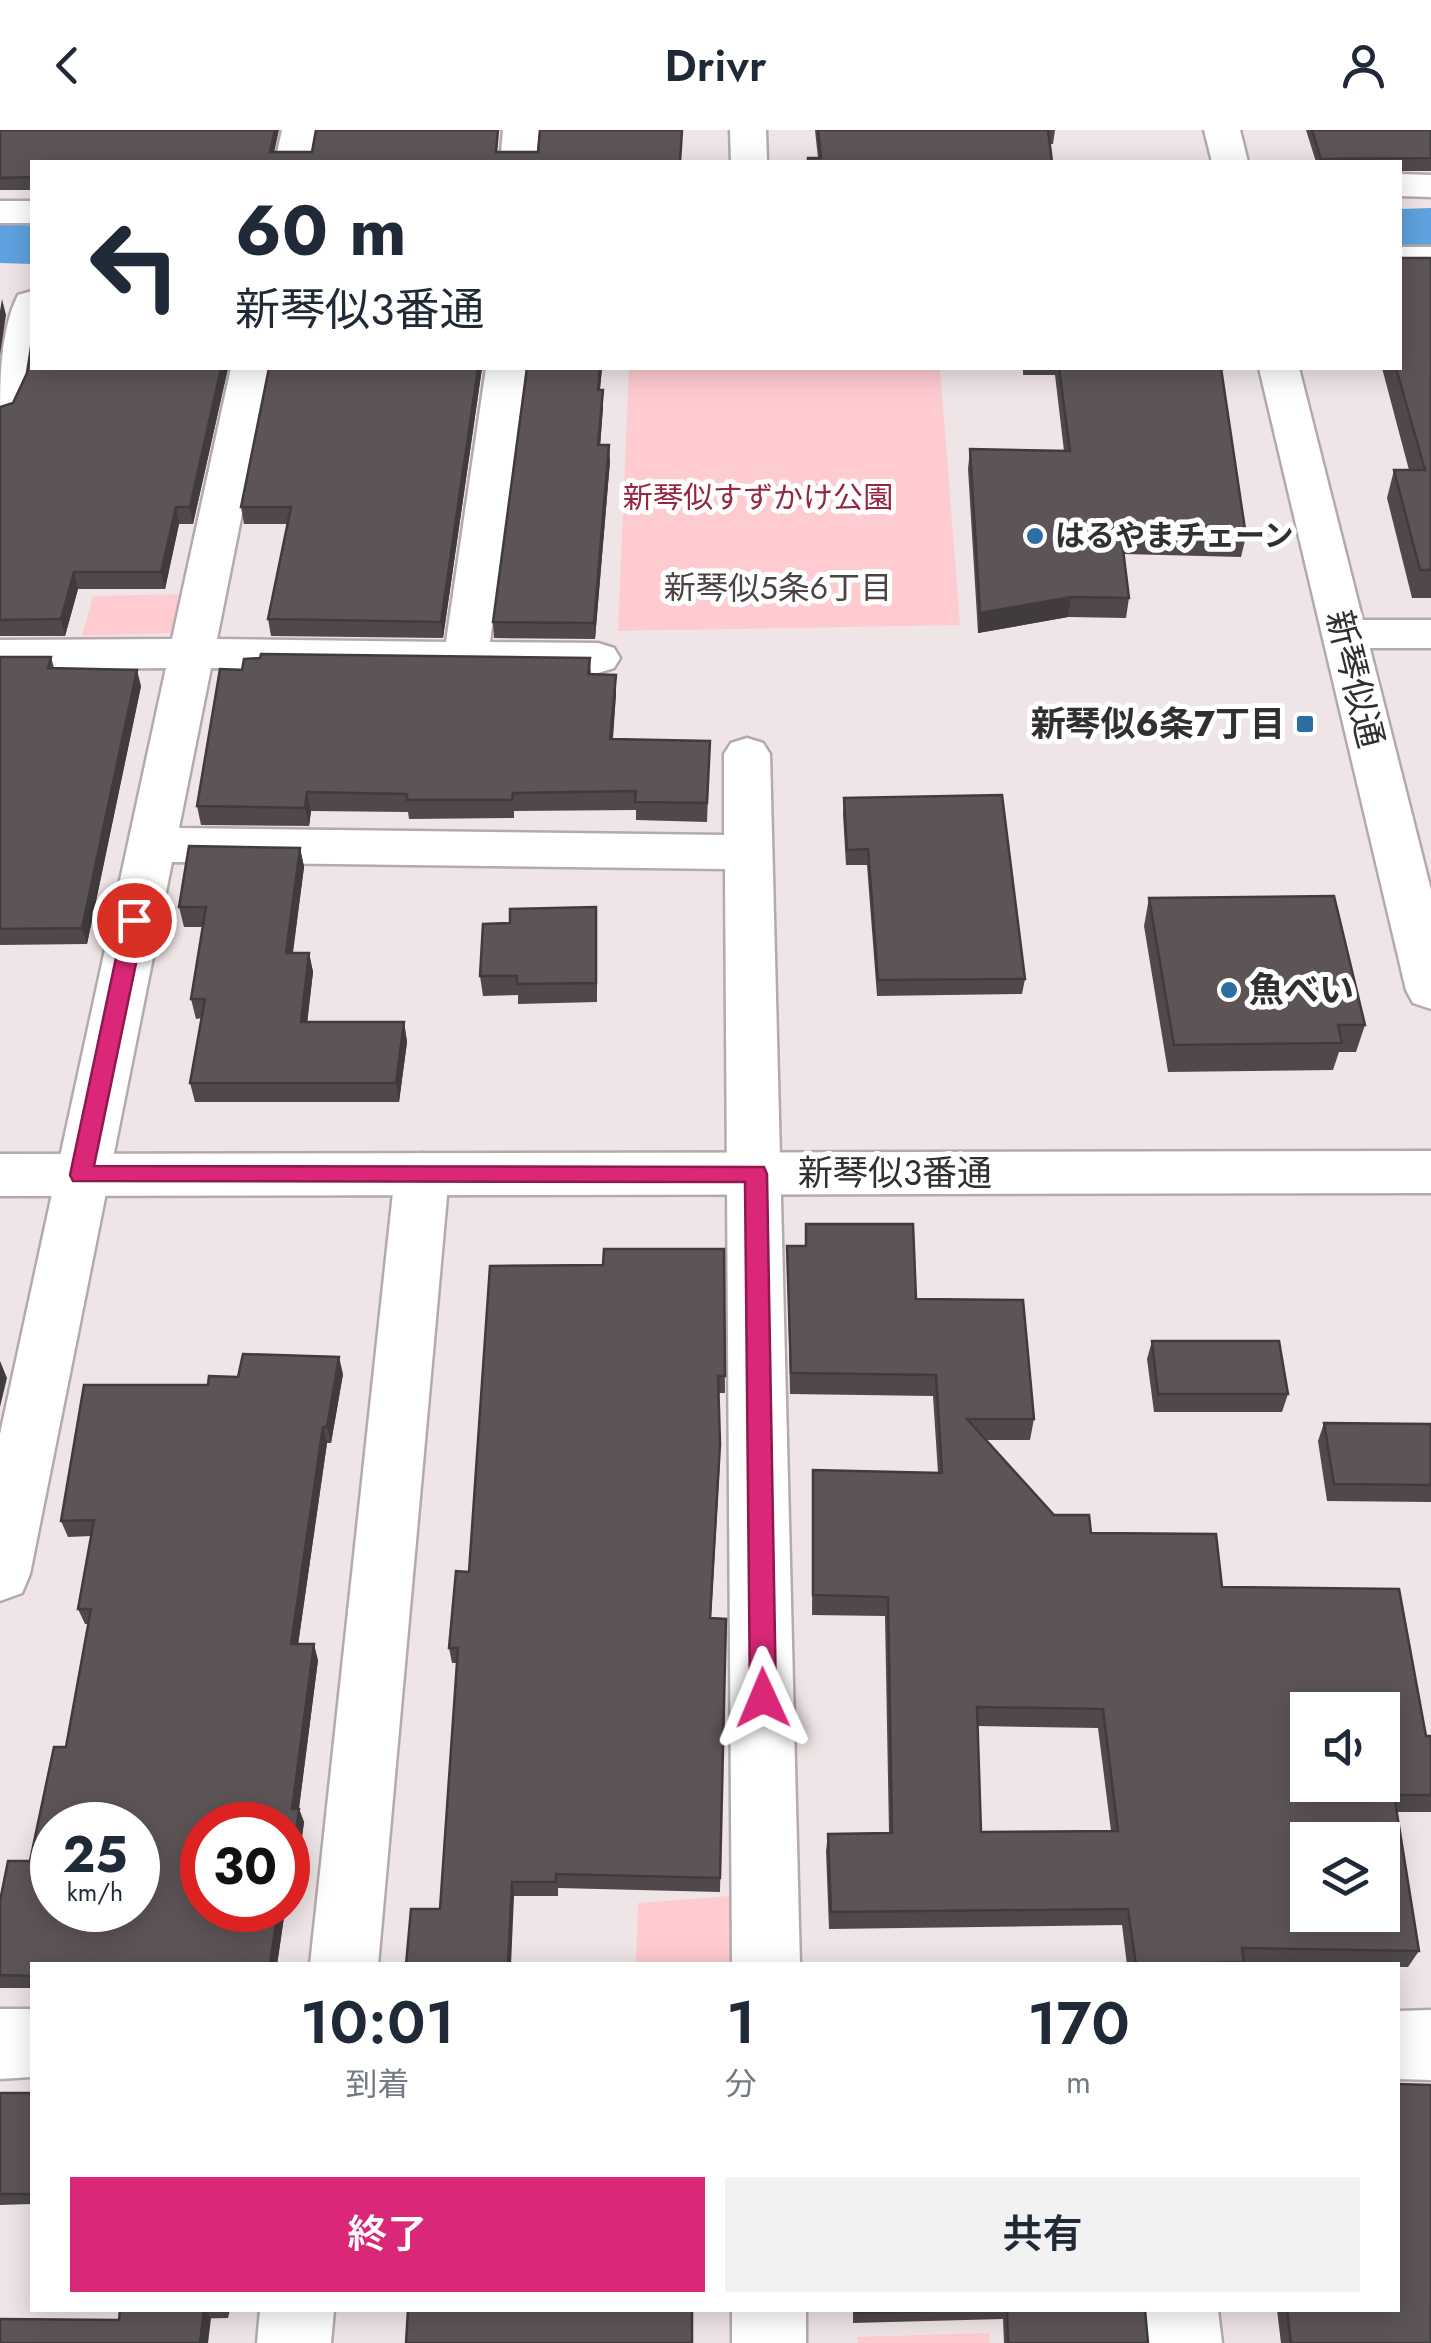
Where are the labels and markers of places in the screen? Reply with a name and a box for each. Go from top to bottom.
place label: はるやまチェーン [1055,514,1294,557]
marker: はるやまチェーン [1024,525,1046,547]
place label: 新琴似6条7丁目 [1030,699,1285,749]
marker: 新琴似6条7丁目 [1294,713,1316,735]
pin [92,878,177,963]
place label: 魚べい [1249,965,1354,1015]
marker: 魚べい [1218,979,1240,1001]

